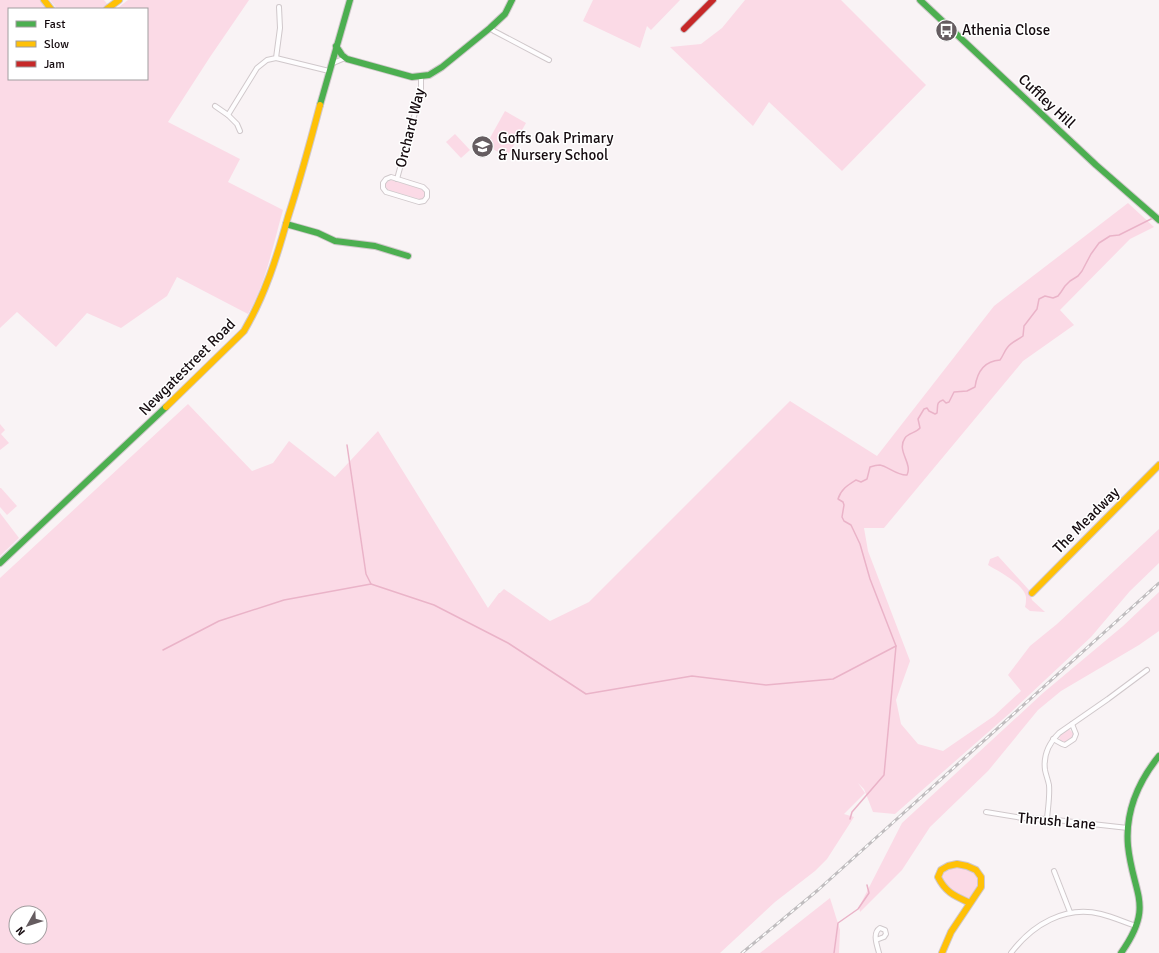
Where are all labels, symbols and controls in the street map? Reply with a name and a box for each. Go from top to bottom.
legend [8,8,148,80]
text: Fast [44,17,65,32]
bus stop icon: Athenia Close [934,17,960,43]
place label: Athenia Close [962,21,1050,39]
text: Slow [44,37,69,52]
text: Jam [44,57,65,72]
street label: Cuffley Hill [1015,70,1079,132]
street label: Orchard Way [391,86,429,170]
place label: Goffs Oak Primary & Nursery School [498,129,614,164]
school or university icon: Goffs Oak Primary & Nursery School [470,134,496,160]
street label: Newgatestreet Road [135,315,239,419]
street label: The Meadway [1049,483,1123,557]
street label: Thrush Lane [1017,809,1097,833]
north arrow [8,905,48,945]
text: N [13,924,28,938]

